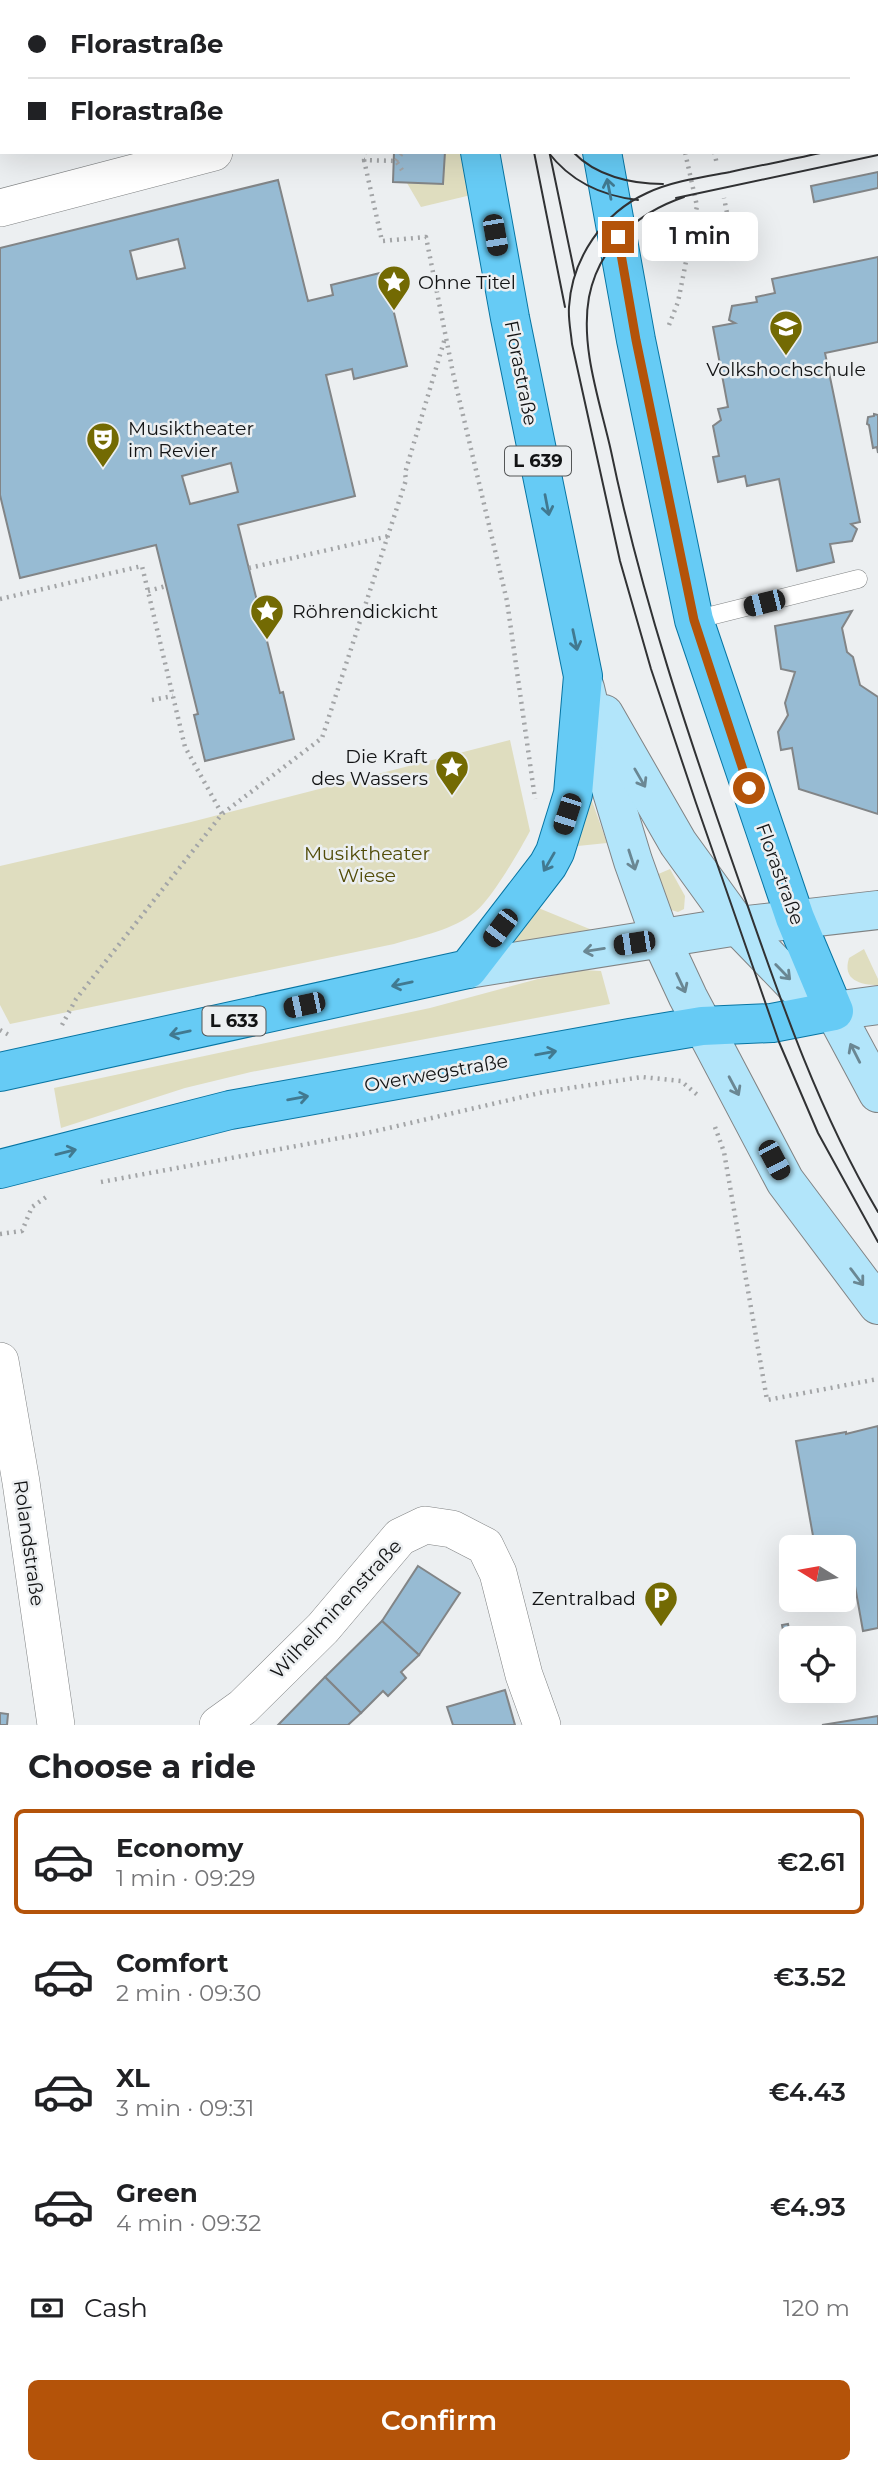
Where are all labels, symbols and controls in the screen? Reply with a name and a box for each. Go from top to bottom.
text: Florastraße [70,28,223,60]
text: Florastraße [70,95,223,127]
one-way arrow [602,178,615,201]
car [482,212,509,258]
callout: 1 min [642,212,758,262]
route end [602,221,634,253]
text: 1 min [669,222,731,250]
place icon: Ohne Titel [375,263,413,312]
place label: Ohne Titel [418,271,516,294]
school or university icon: Volkshochschule [767,308,805,357]
street label: Florastraße [500,319,542,427]
place label: Volkshochschule [706,358,866,381]
place label: Musiktheater im Revier [128,417,254,462]
theatre icon: Musiktheater im Revier [84,420,122,469]
road number: L 639 [505,447,571,476]
one-way arrow [541,493,555,516]
car [742,588,787,618]
place icon: Röhrendickicht [248,592,286,641]
place label: Röhrendickicht [292,600,439,623]
one-way arrow [568,628,582,651]
place label: Die Kraft des Wassers [311,745,428,790]
place icon: Die Kraft des Wassers [433,748,471,797]
one-way arrow [634,768,648,788]
route start [733,772,765,804]
car [551,791,584,837]
street label: Florastraße [751,820,809,928]
park label: Musiktheater Wiese [304,842,430,887]
one-way arrow [627,848,640,870]
one-way arrow [542,851,556,871]
car [479,905,522,951]
car [612,929,657,957]
one-way arrow [583,943,606,956]
one-way arrow [774,964,791,981]
one-way arrow [675,972,688,993]
one-way arrow [391,978,414,991]
car [282,990,327,1020]
road number: L 633 [202,1006,266,1036]
one-way arrow [169,1027,191,1040]
one-way arrow [848,1043,861,1064]
one-way arrow [534,1046,556,1059]
street label: Overwegstraße [362,1049,510,1097]
one-way arrow [727,1076,741,1096]
one-way arrow [286,1091,309,1104]
car [755,1137,794,1183]
one-way arrow [54,1145,77,1158]
one-way arrow [850,1267,864,1286]
street label: Rolandstraße [9,1479,49,1607]
street label: Wilhelminenstraße [266,1535,406,1683]
north arrow [779,1535,856,1612]
map controls [779,1535,856,1703]
parking icon: Zentralbad [642,1579,680,1628]
place label: Zentralbad [532,1587,636,1610]
button: locate [779,1626,856,1703]
text: Choose a ride [28,1747,256,1786]
icon: car [32,1830,95,1893]
text: Economy [116,1832,243,1864]
text: €2.61 [778,1846,846,1878]
text: 1 min · 09:29 [116,1864,256,1892]
icon: car [32,1945,95,2008]
text: Comfort [116,1947,228,1979]
text: €3.52 [773,1961,846,1993]
text: 2 min · 09:30 [116,1979,261,2007]
icon: car [32,2060,95,2123]
text: XL [116,2062,150,2094]
text: €4.43 [769,2076,846,2108]
text: 3 min · 09:31 [116,2094,254,2122]
icon: car [32,2175,95,2238]
text: Green [116,2177,198,2209]
text: €4.93 [770,2191,846,2223]
text: 4 min · 09:32 [116,2209,261,2237]
icon: cash [28,2289,66,2327]
text: Cash [84,2292,148,2324]
text: 120 m [783,2294,850,2322]
button: Confirm [28,2380,850,2460]

